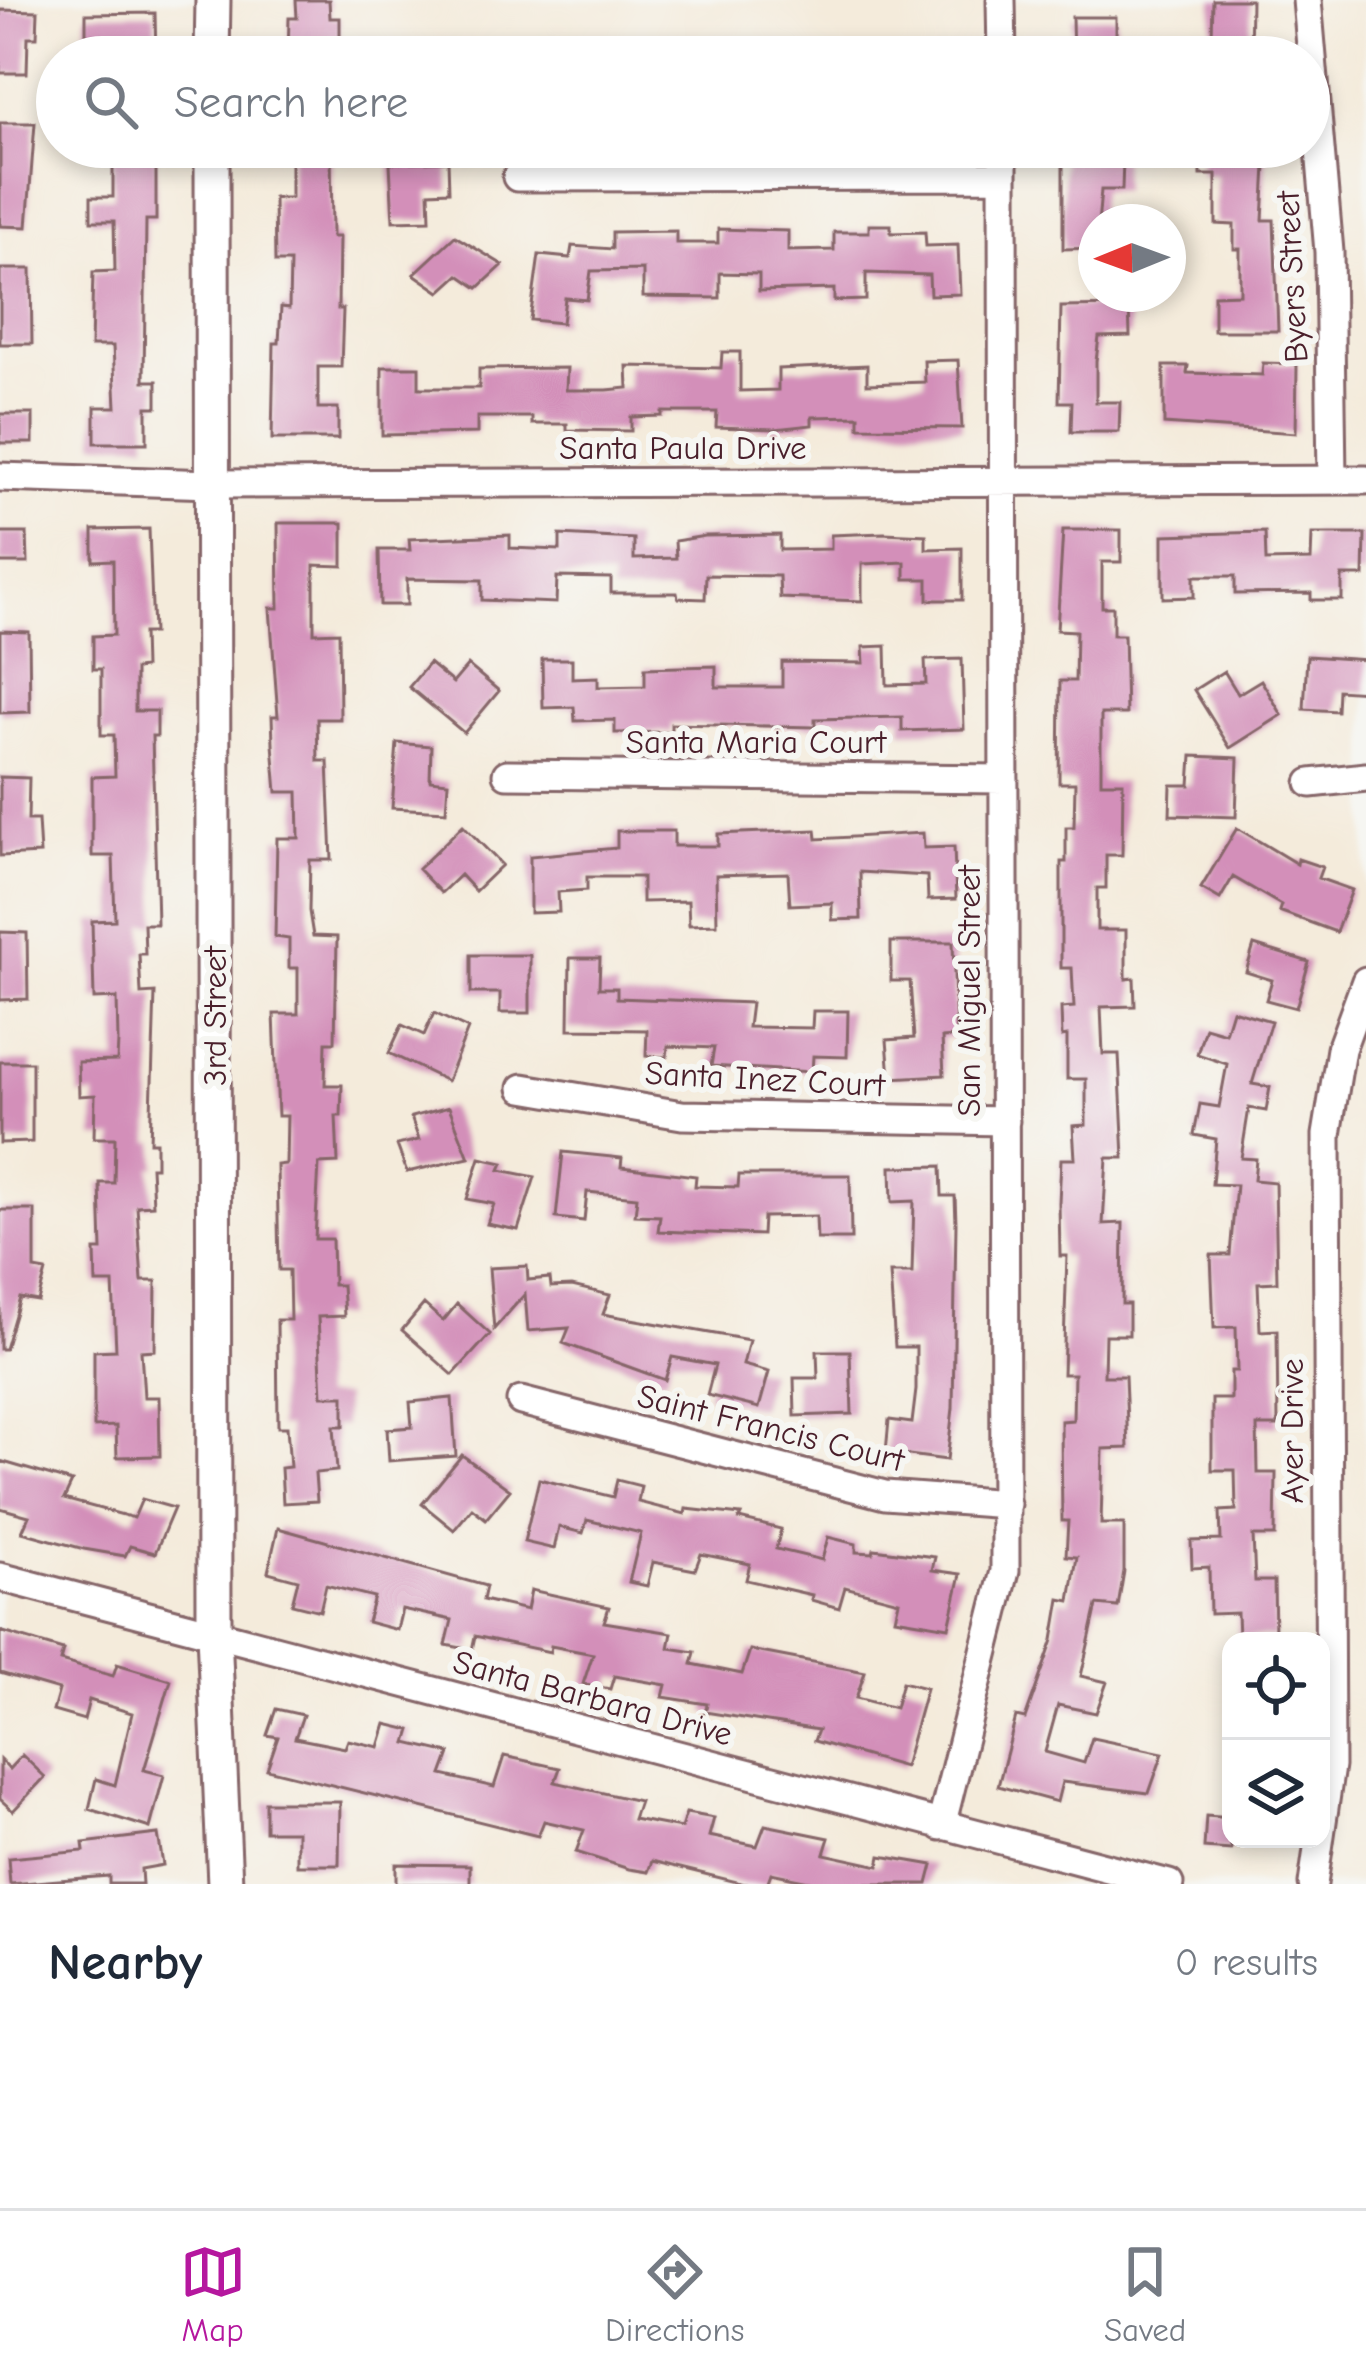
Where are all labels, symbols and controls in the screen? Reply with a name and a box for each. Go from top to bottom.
search box [36,36,1330,168]
icon: search [78,69,144,135]
text: Search here [174,76,408,128]
street label: Byers Street [1268,189,1315,364]
north arrow [1078,204,1186,312]
street label: Santa Paula Drive [559,429,807,467]
street label: Santa Maria Court [626,723,888,761]
street label: San Miguel Street [950,864,988,1117]
street label: 3rd Street [196,944,234,1086]
street label: Santa Inez Court [644,1054,887,1104]
street label: Ayer Drive [1273,1358,1311,1504]
street label: Saint Francis Court [633,1376,910,1480]
map controls [1222,1632,1330,1848]
button: locate [1222,1632,1330,1740]
street label: Santa Barbara Drive [449,1642,736,1753]
button: layers [1222,1740,1330,1848]
text: Nearby [48,1933,202,1992]
text: 0 results [1175,1940,1318,1985]
tab: Map [180,2239,246,2349]
tab: Directions [605,2239,745,2349]
tab: Saved [1104,2239,1186,2349]

